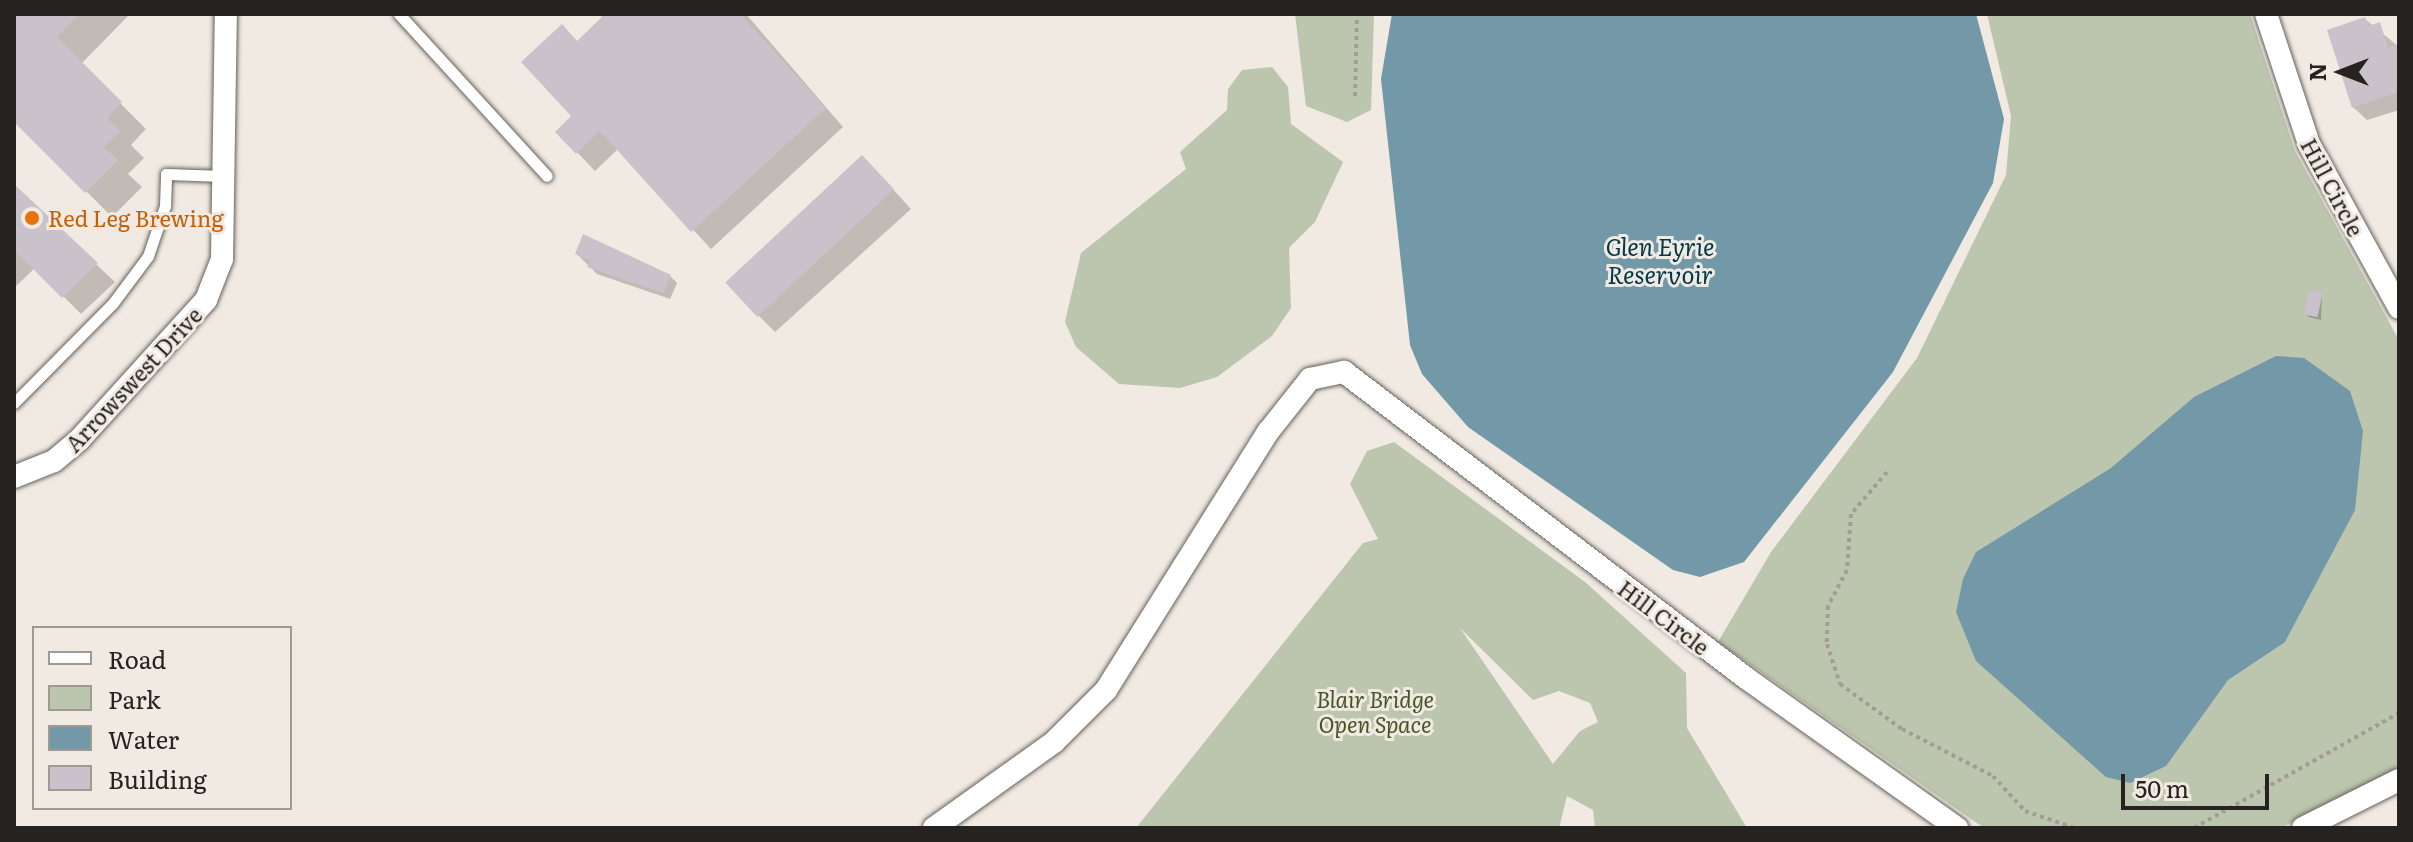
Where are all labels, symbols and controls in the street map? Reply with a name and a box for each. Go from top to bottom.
north arrow [2301,32,2381,112]
text: N [2300,63,2333,81]
street label: Hill Circle [2296,133,2370,241]
place label: Red Leg Brewing [48,205,224,231]
marker: Red Leg Brewing [23,209,41,227]
water label: Glen Eyrie Reservoir [1605,232,1715,288]
street label: Arrowswest Drive [59,301,207,457]
street label: Hill Circle [1613,574,1715,660]
legend [32,626,292,810]
text: Road [108,641,166,676]
text: Park [108,681,161,716]
park label: Blair Bridge Open Space [1316,685,1434,736]
text: Water [108,721,179,756]
scale bar [2125,758,2273,808]
text: Building [108,761,207,796]
text: 50 m [2135,770,2189,805]

